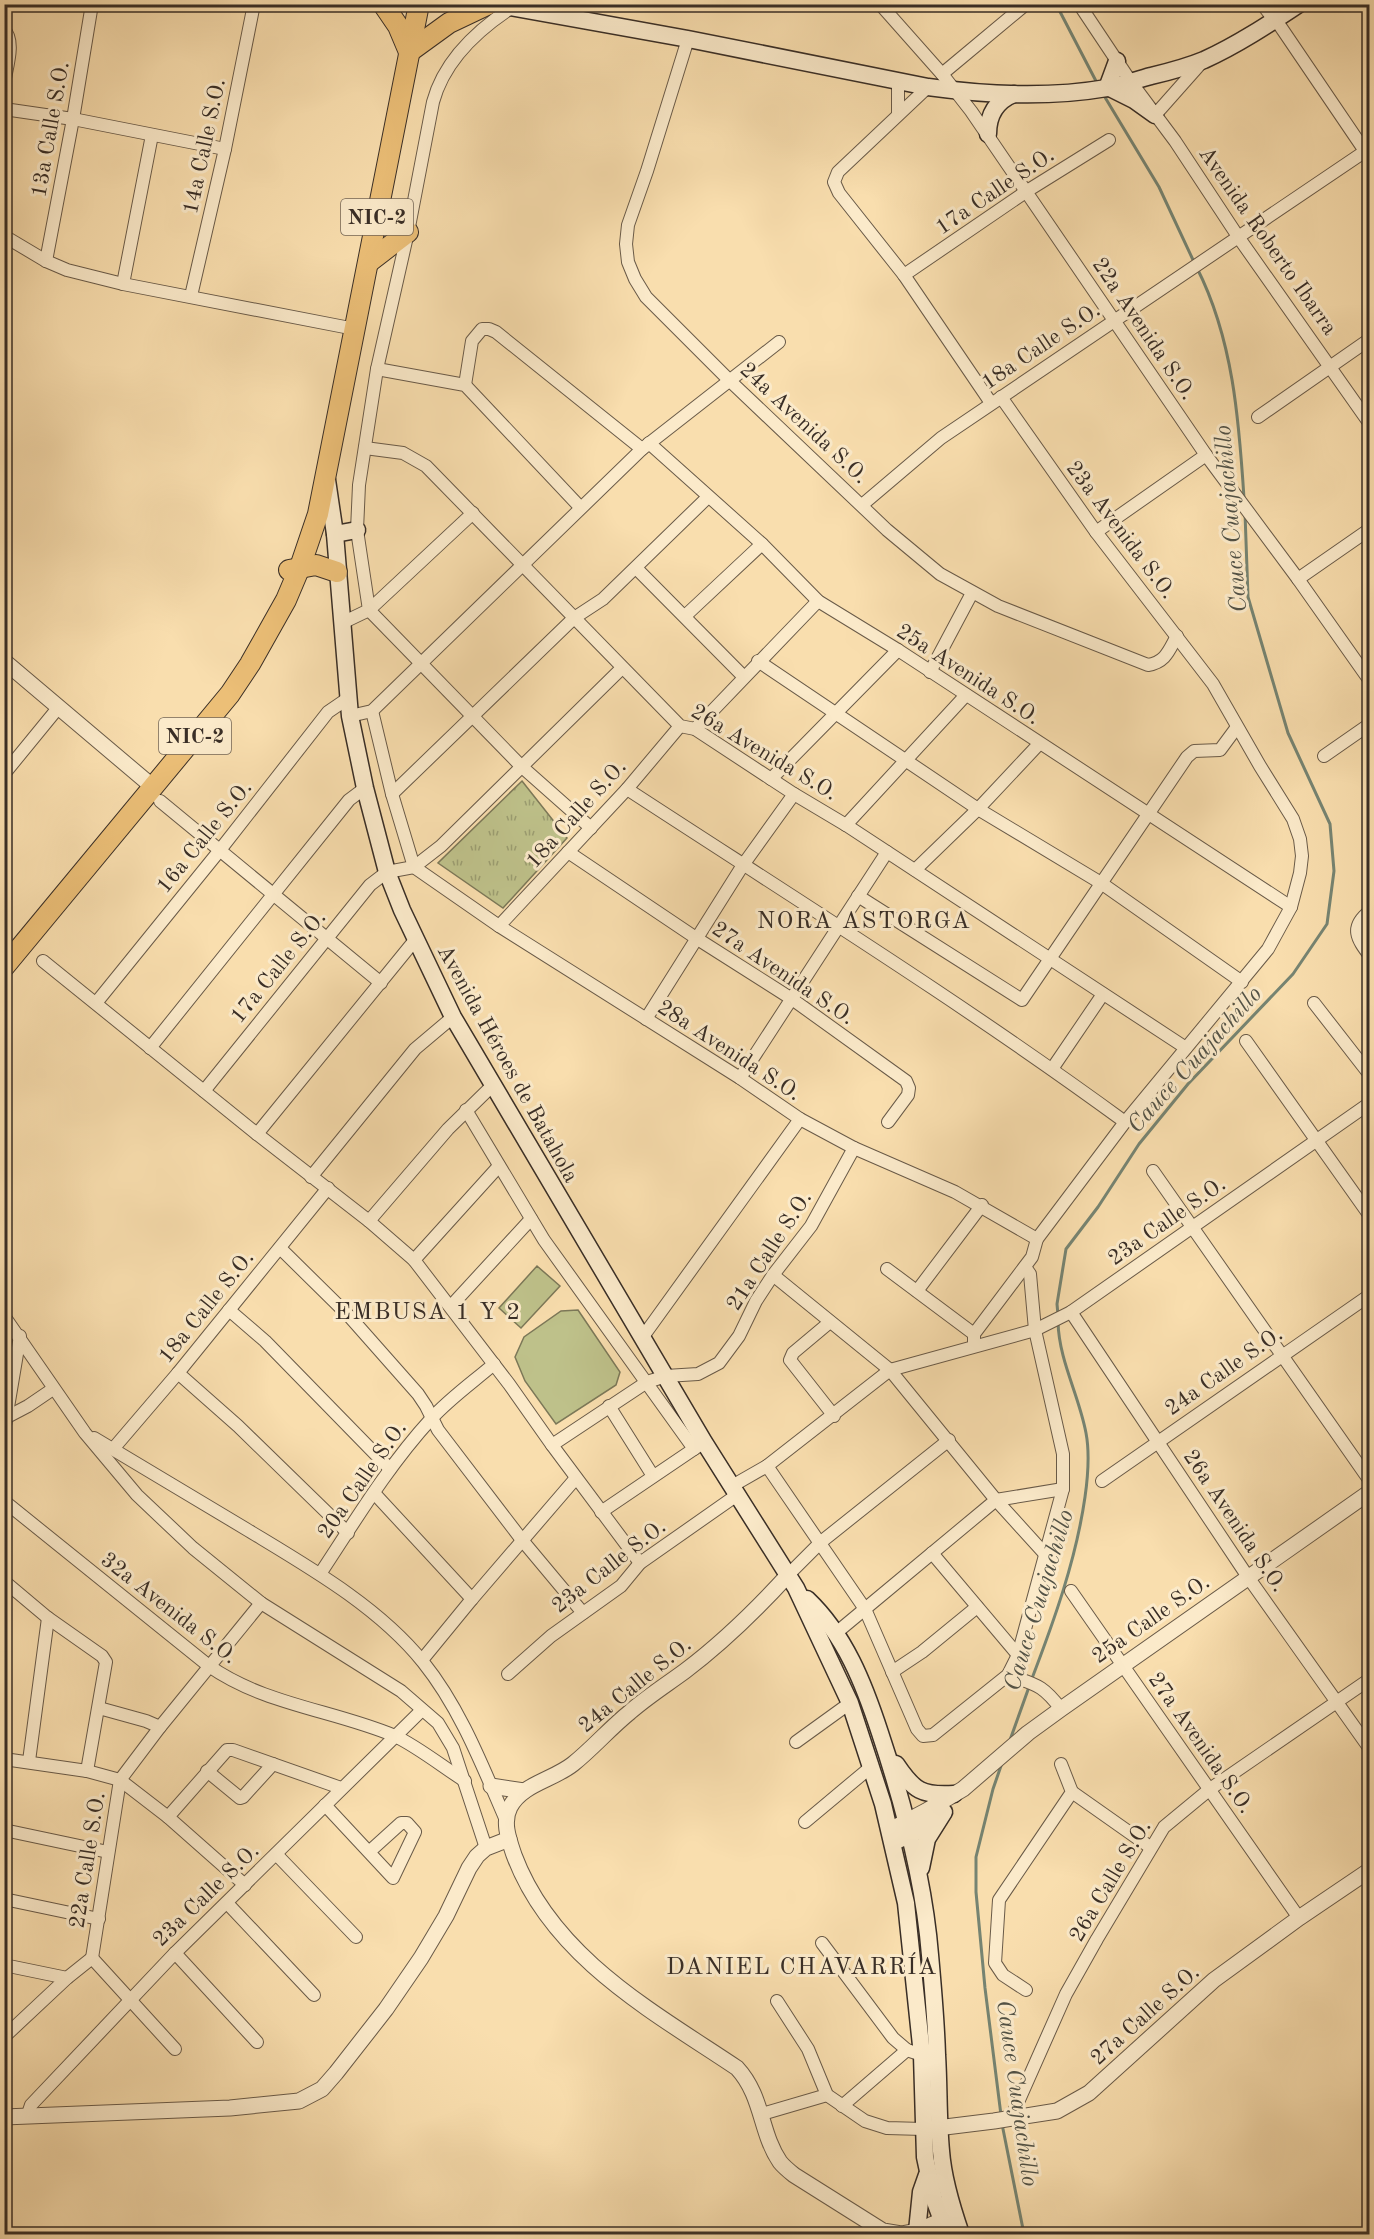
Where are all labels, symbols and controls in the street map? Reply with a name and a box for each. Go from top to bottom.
street label: 13a Calle S.O. [28,60,74,199]
street label: 14a Calle S.O. [180,77,230,216]
street label: Avenida Roberto Ibarra [1194,143,1341,339]
street label: 17a Calle S.O. [932,144,1058,239]
road number: NIC-2 [341,199,413,235]
street label: 22a Avenida S.O. [1088,254,1199,404]
street label: 18a Calle S.O. [978,299,1104,394]
street label: 24a Avenida S.O. [735,359,872,488]
water label: Cauce Cuajachillo [1212,424,1252,614]
street label: 23a Avenida S.O. [1062,457,1179,603]
street label: 25a Avenida S.O. [892,620,1044,729]
street label: 26a Avenida S.O. [687,700,841,805]
road number: NIC-2 [159,718,231,754]
street label: 18a Calle S.O. [522,756,631,873]
street label: 16a Calle S.O. [153,777,256,898]
street label: 17a Calle S.O. [227,907,330,1028]
district label: NORA ASTORGA [757,910,971,934]
street label: 27a Avenida S.O. [708,918,858,1029]
street label: Avenida Héroes de Batahola [433,942,582,1186]
water label: Cauce Cuajachillo [1124,982,1267,1138]
street label: 28a Avenida S.O. [653,996,805,1105]
street label: 23a Calle S.O. [1104,1173,1230,1270]
street label: 21a Calle S.O. [723,1187,816,1315]
street label: 18a Calle S.O. [155,1247,258,1368]
district label: EMBUSA 1 Y 2 [334,1301,522,1325]
street label: 24a Calle S.O. [1161,1323,1287,1420]
street label: 20a Calle S.O. [314,1417,411,1543]
street label: 26a Avenida S.O. [1179,1446,1290,1596]
water label: Cauce Cuajachillo [1001,1507,1079,1694]
street label: 23a Calle S.O. [548,1516,670,1618]
street label: 32a Avenida S.O. [96,1549,241,1668]
street label: 25a Calle S.O. [1088,1571,1214,1668]
street label: 24a Calle S.O. [575,1634,696,1737]
street label: 27a Avenida S.O. [1144,1669,1257,1818]
street label: 22a Calle S.O. [66,1791,110,1930]
street label: 26a Calle S.O. [1066,1816,1156,1946]
street label: 23a Calle S.O. [149,1840,264,1951]
district label: DANIEL CHAVARRÍA [666,1952,938,1980]
street label: 27a Calle S.O. [1087,1961,1204,2070]
water label: Cauce Cuajachillo [991,1998,1041,2188]

